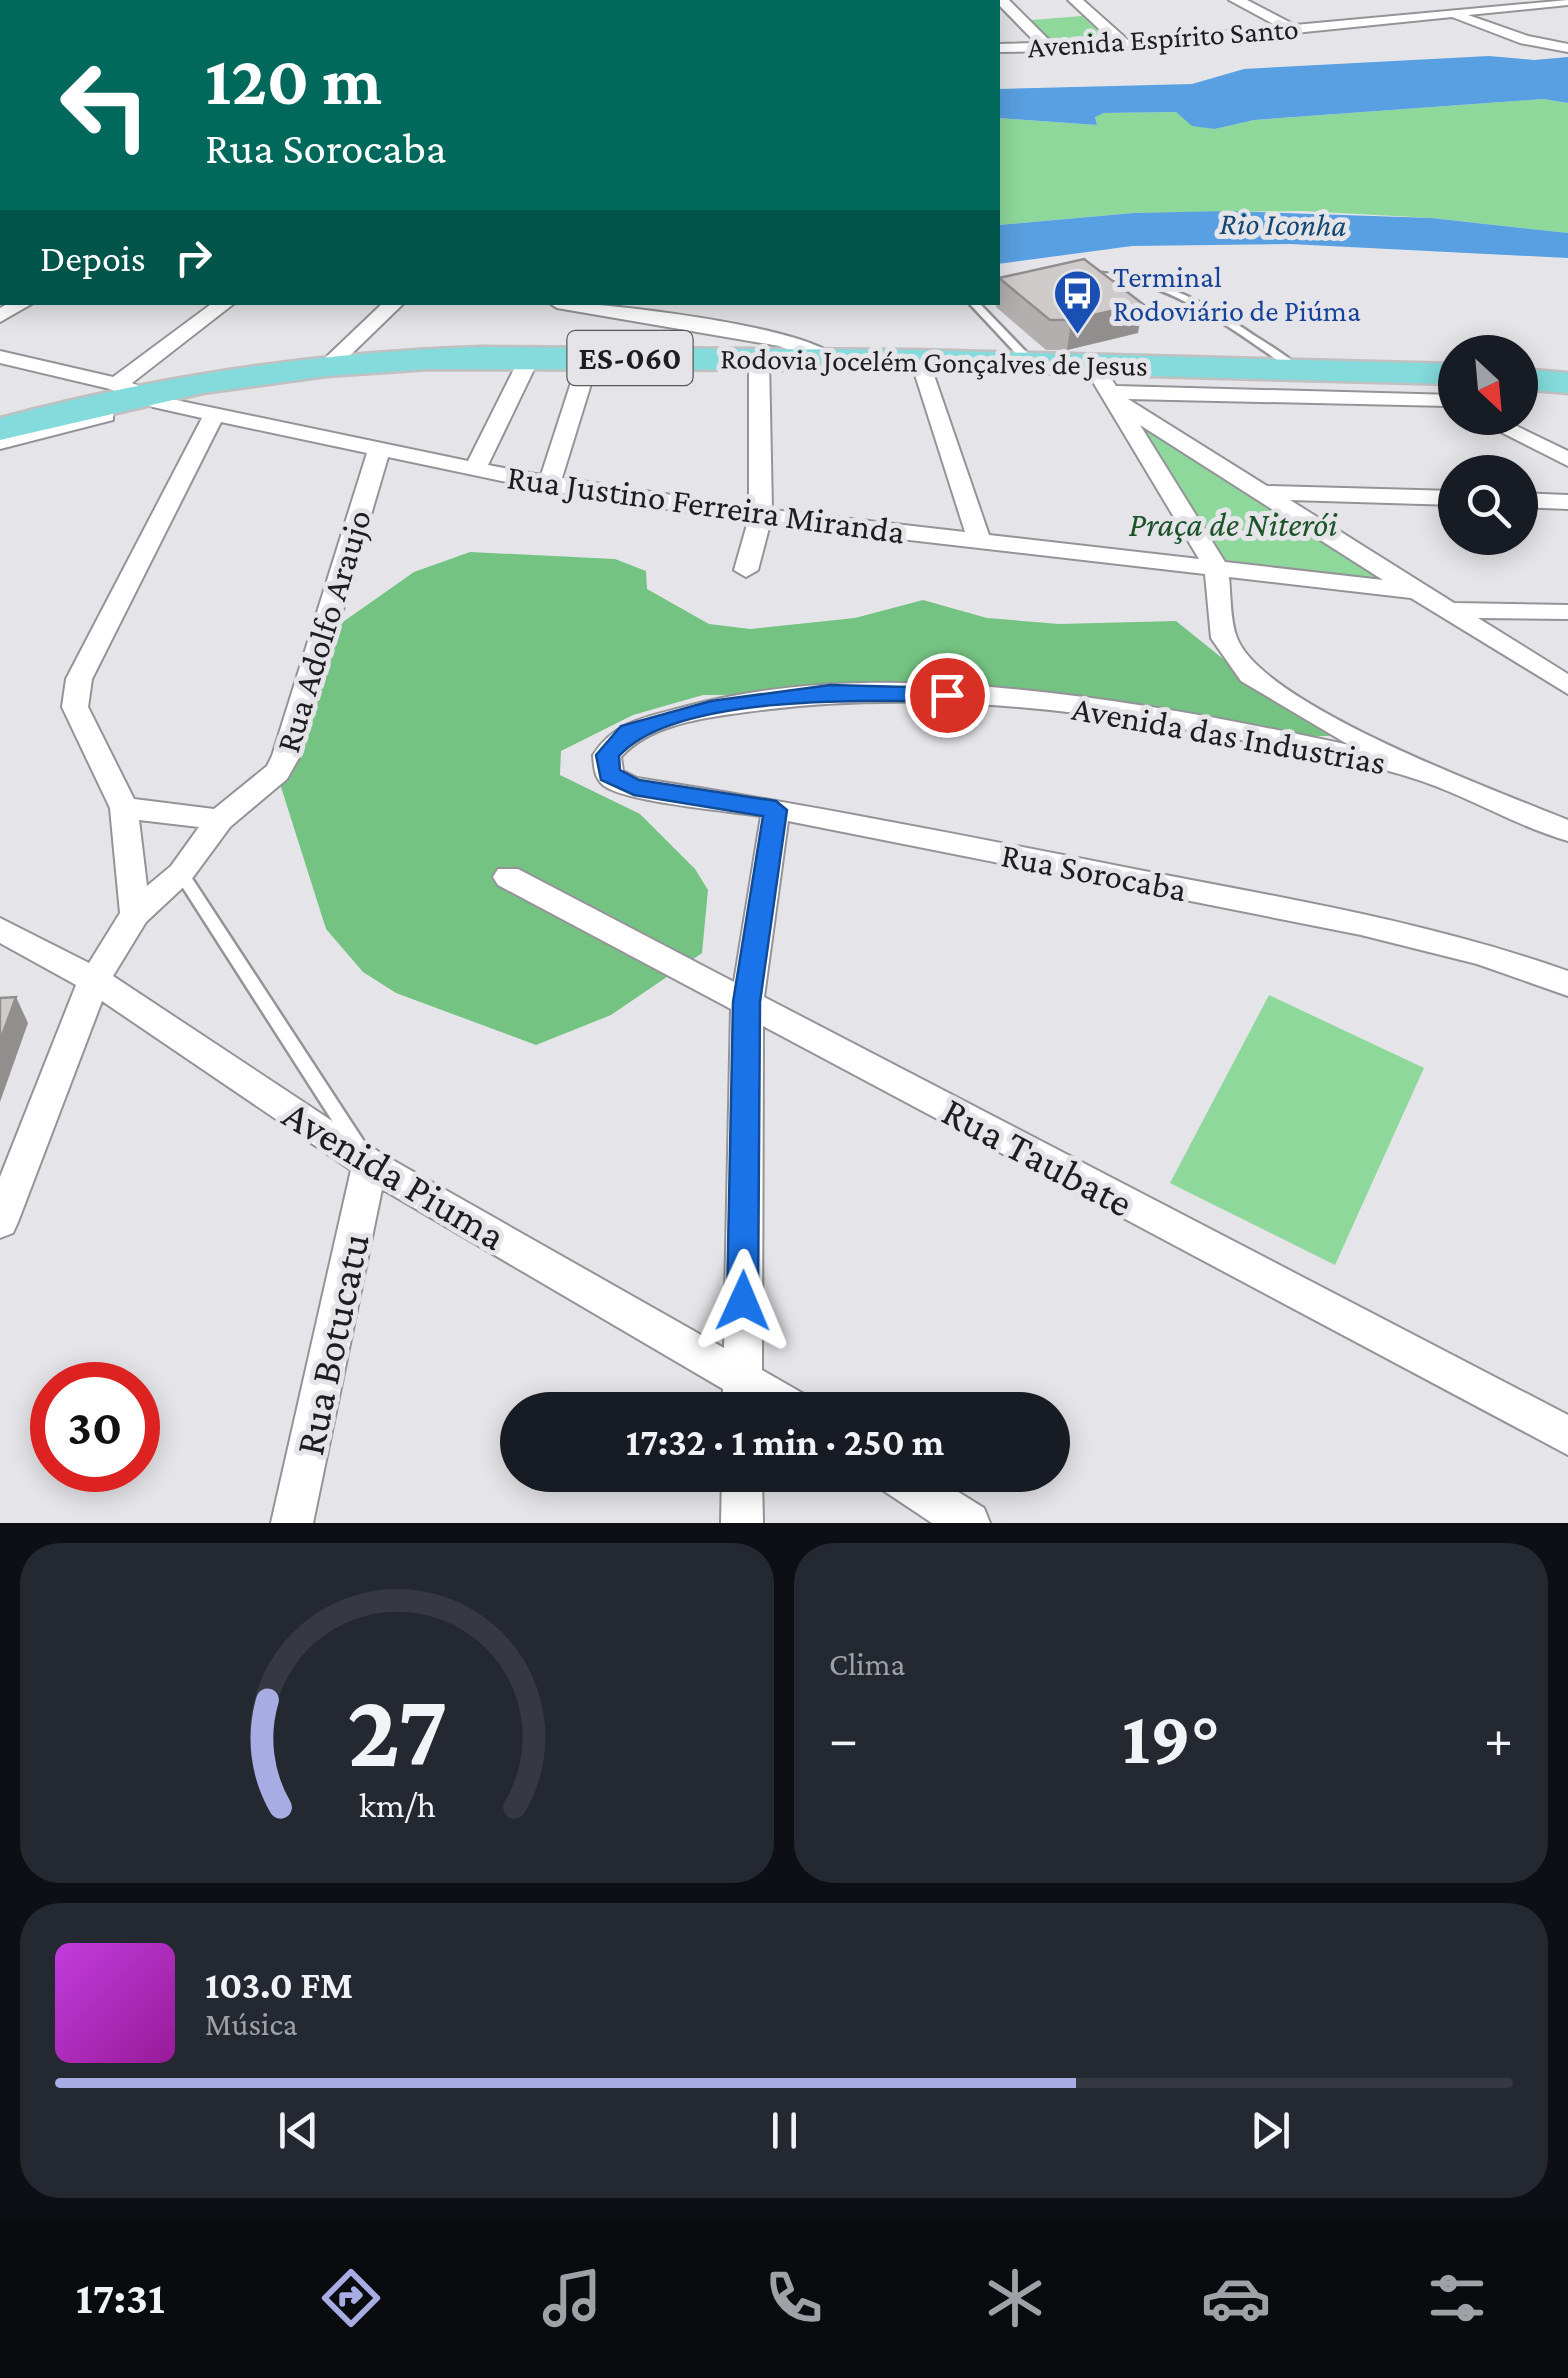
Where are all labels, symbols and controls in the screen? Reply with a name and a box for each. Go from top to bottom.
street label: Avenida Espírito Santo [1026,12,1300,64]
icon: left [40,40,170,170]
text: 120 m [205,41,382,119]
text: Rua Sorocaba [205,123,447,173]
water label: Rio Iconha [1219,205,1347,243]
icon: right [166,230,221,285]
text: Depois [40,237,146,279]
place label: Terminal Rodoviário de Piúma [1113,260,1361,327]
bus stop icon: Terminal Rodoviário de Piúma [1052,268,1104,336]
road number: ES-060 [568,331,692,385]
north arrow [1438,335,1538,435]
map controls [1438,335,1538,555]
street label: Rodovia Jocelém Gonçalves de Jesus [720,341,1148,383]
button: search [1438,455,1538,555]
street label: Rua Justino Ferreira Miranda [505,457,907,552]
street label: Rua Adolfo Araujo [268,505,379,757]
park label: Praça de Niterói [1128,505,1338,544]
pin [905,653,990,738]
icon: arrive [920,668,975,723]
street label: Avenida das Industrias [1069,689,1389,782]
street label: Rua Sorocaba [998,835,1190,910]
street label: Rua Taubate [935,1087,1141,1226]
street label: Avenida Piuma [275,1090,514,1259]
street label: Rua Botucatu [285,1229,378,1459]
position arrow [691,1249,795,1353]
speed limit sign: 30 [30,1362,160,1492]
text: 17:32 · 1 min · 250 m [626,1421,944,1463]
text: Clima [829,1646,905,1682]
text: 27 [347,1672,447,1787]
text: 19° [1122,1696,1220,1779]
text: − [829,1708,858,1769]
text: + [1484,1708,1513,1769]
text: km/h [358,1785,436,1825]
text: 103.0 FM [205,1964,353,2006]
text: Música [205,2006,298,2042]
icon: previous [271,2103,326,2158]
icon: pause [757,2103,812,2158]
icon: next [1243,2103,1298,2158]
icon: directions [316,2263,386,2333]
icon: music [537,2263,607,2333]
icon: phone [759,2263,829,2333]
icon: climate [980,2263,1050,2333]
icon: car [1201,2263,1271,2333]
icon: filters [1422,2263,1492,2333]
text: 17:31 [76,2273,165,2323]

